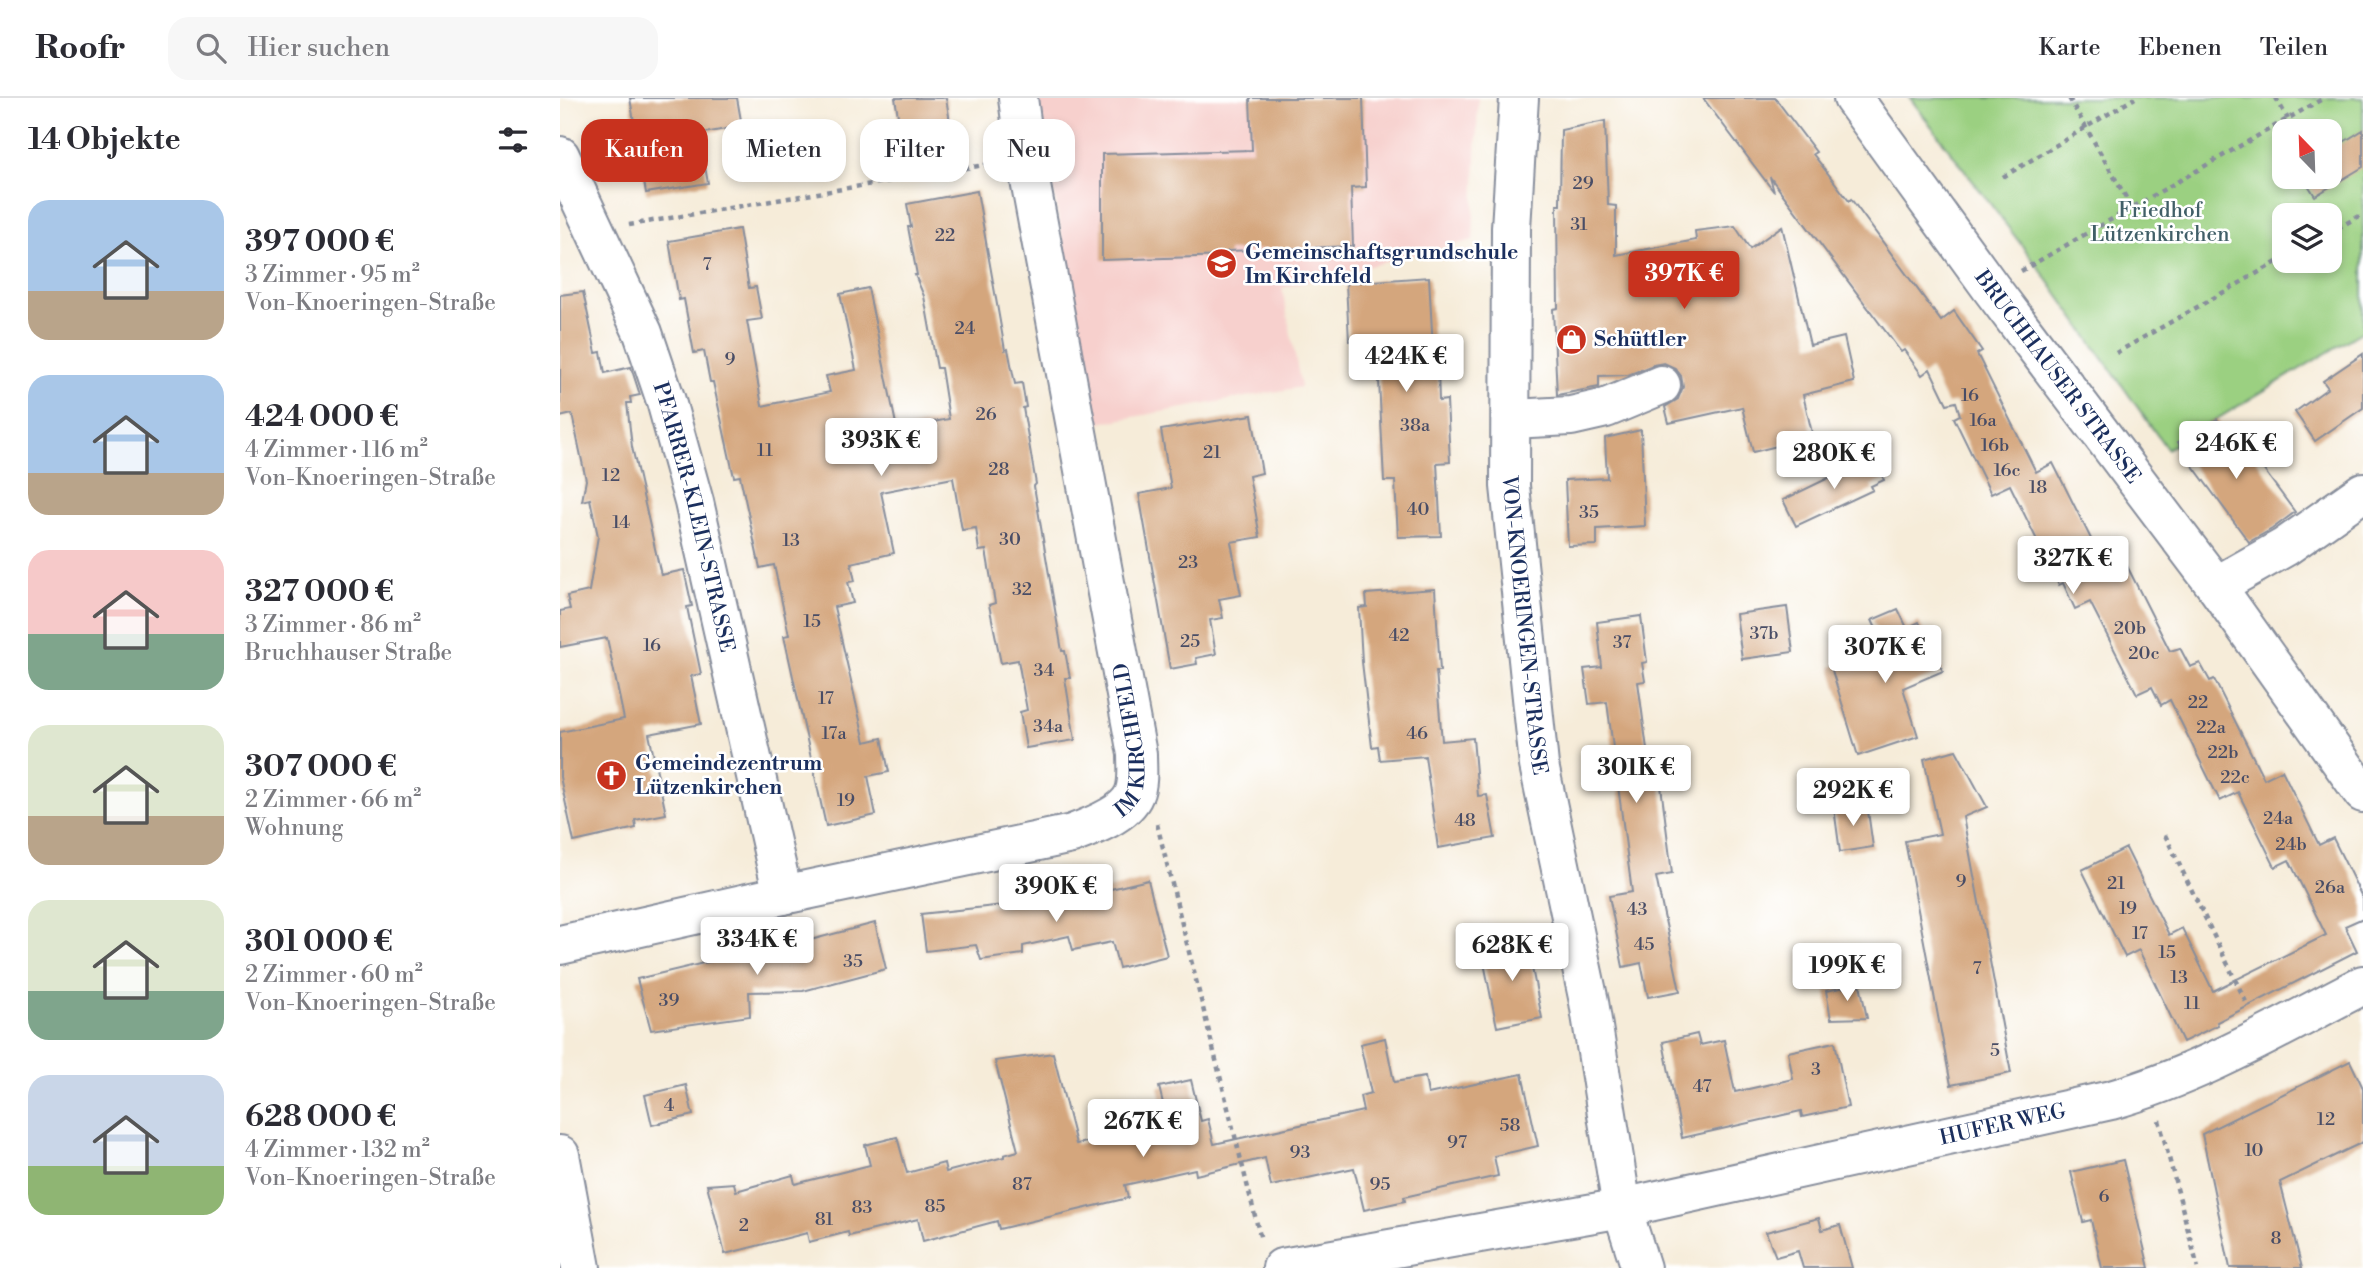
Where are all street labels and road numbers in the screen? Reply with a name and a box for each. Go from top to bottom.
street label: BRUCHHAUSER STRASSE [1968,265,2146,489]
street label: PFARRER-KLEIN-STRASSE [647,379,740,655]
street label: VON-KNOERINGEN-STRASSE [1496,474,1553,778]
street label: IM KIRCHFELD [1108,661,1152,824]
street label: HUFER WEG [1937,1098,2069,1151]

